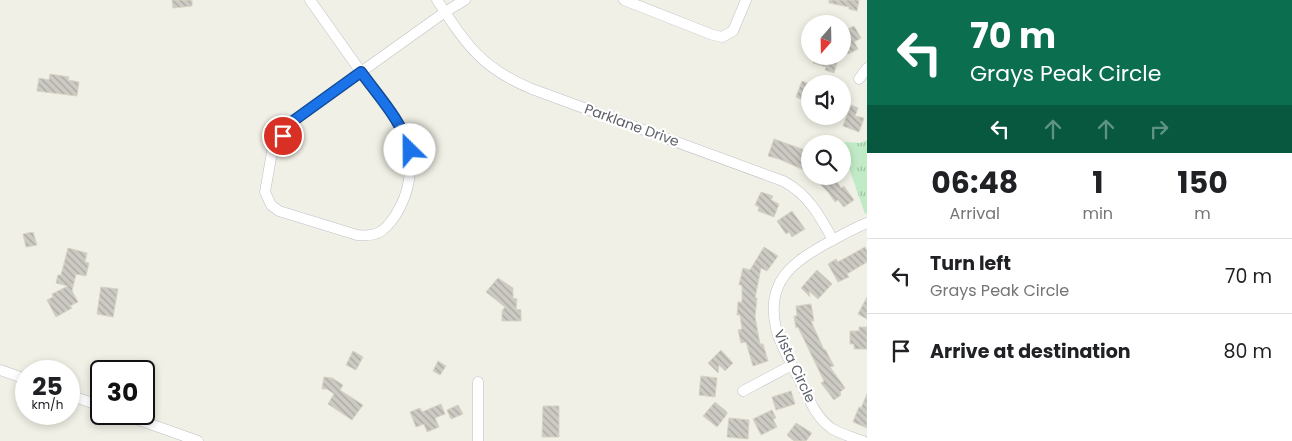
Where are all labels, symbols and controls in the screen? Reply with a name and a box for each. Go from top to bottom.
text: 70 m [970,11,1056,60]
north arrow [801,15,851,65]
map controls [801,15,851,185]
icon: left [887,20,952,85]
text: Grays Peak Circle [970,58,1161,89]
button: sound [801,75,851,125]
street label: Parklane Drive [582,99,682,152]
pin [262,115,304,157]
icon: left [986,115,1014,143]
icon: ahead [1039,115,1067,143]
icon: ahead [1092,115,1120,143]
icon: right [1145,115,1173,143]
icon: arrive [269,122,297,150]
position arrow [383,123,435,175]
button: search [801,135,851,185]
text: 06:48 [931,161,1018,204]
text: 1 [1092,161,1103,204]
text: 150 [1177,161,1228,204]
text: Arrival [950,202,1000,225]
text: min [1082,202,1113,225]
text: m [1194,202,1211,225]
text: Turn left [930,250,1011,277]
icon: left [887,262,915,290]
text: 70 m [1225,263,1272,290]
text: Grays Peak Circle [930,279,1069,302]
street label: Vista Circle [769,326,821,406]
icon: arrive [887,337,915,365]
text: Arrive at destination [930,338,1131,365]
text: 80 m [1223,338,1272,365]
speed limit sign: 30 [90,360,155,425]
text: 25 [32,369,63,404]
text: km/h [32,396,63,413]

